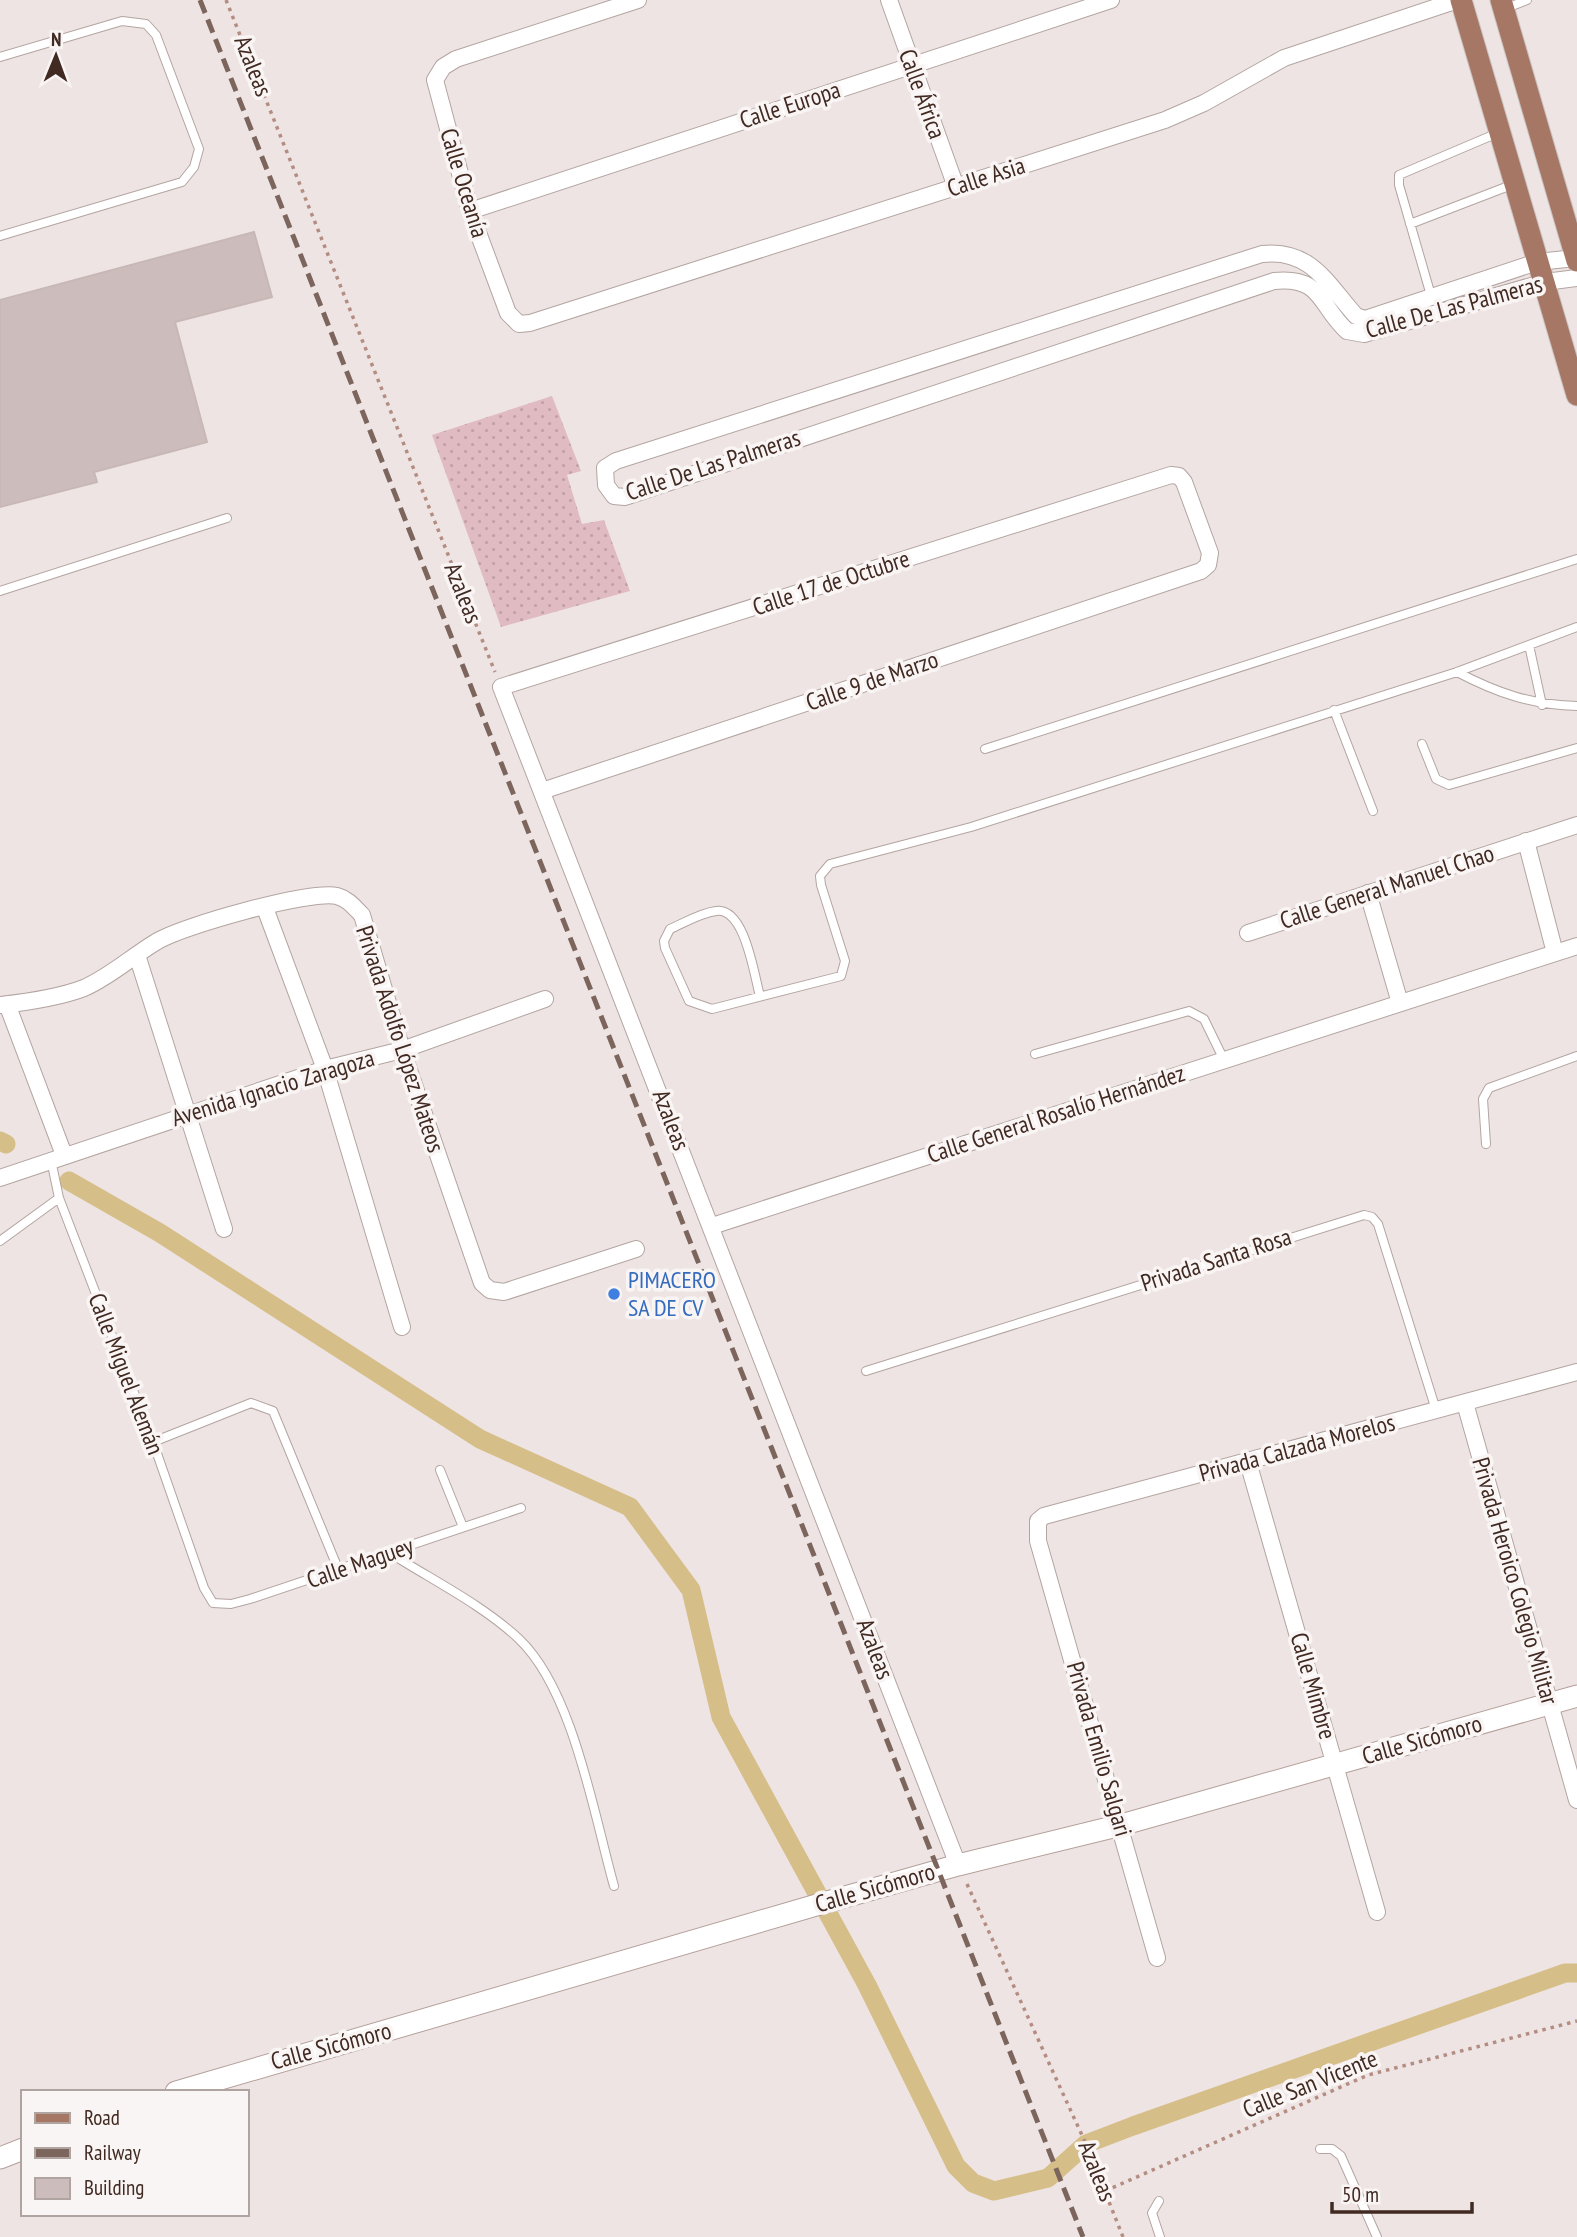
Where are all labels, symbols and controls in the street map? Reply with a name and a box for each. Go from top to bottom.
north arrow [21,21,91,91]
text: N [51,27,62,51]
street label: Azaleas [227,31,280,101]
street label: Calle África [892,45,953,143]
street label: Calle Europa [736,74,844,135]
street label: Calle Oceanía [433,124,496,241]
street label: Calle Asia [943,149,1029,204]
street label: Calle De Las Palmeras [1362,268,1546,345]
street label: Calle De Las Palmeras [622,422,804,507]
street label: Calle 17 de Octubre [748,543,913,622]
street label: Azaleas [437,558,490,628]
street label: Calle 9 de Marzo [802,643,942,718]
street label: Calle General Manuel Chao [1276,837,1498,936]
street label: Privada Adolfo López Mateos [349,922,452,1156]
street label: Avenida Ignacio Zaragoza [168,1042,378,1133]
street label: Calle General Rosalío Hernández [923,1057,1189,1170]
street label: Azaleas [646,1085,697,1155]
street label: Privada Santa Rosa [1137,1221,1295,1298]
place label: PIMACERO SA DE CV [628,1264,716,1323]
marker: PIMACERO SA DE CV [606,1286,622,1302]
street label: Calle Miguel Alemán [81,1289,171,1459]
street label: Privada Calzada Morelos [1196,1406,1398,1489]
street label: Privada Heroico Colegio Militar [1465,1454,1566,1708]
street label: Calle Maguey [302,1530,417,1595]
street label: Azaleas [850,1614,901,1684]
street label: Calle Mimbre [1283,1629,1343,1743]
street label: Privada Emilio Salgari [1060,1658,1139,1840]
street label: Calle Sicómoro [1358,1708,1485,1771]
street label: Calle Sicómoro [811,1856,938,1919]
street label: Calle Sicómoro [267,2015,394,2076]
street label: Calle San Vicente [1238,2042,1382,2125]
legend [21,2090,248,2216]
text: Road [84,2104,120,2131]
street label: Azaleas [1071,2136,1124,2206]
text: Railway [84,2139,141,2166]
scale bar [1332,2170,1472,2214]
text: Building [84,2174,144,2201]
text: 50 m [1342,2181,1379,2208]

